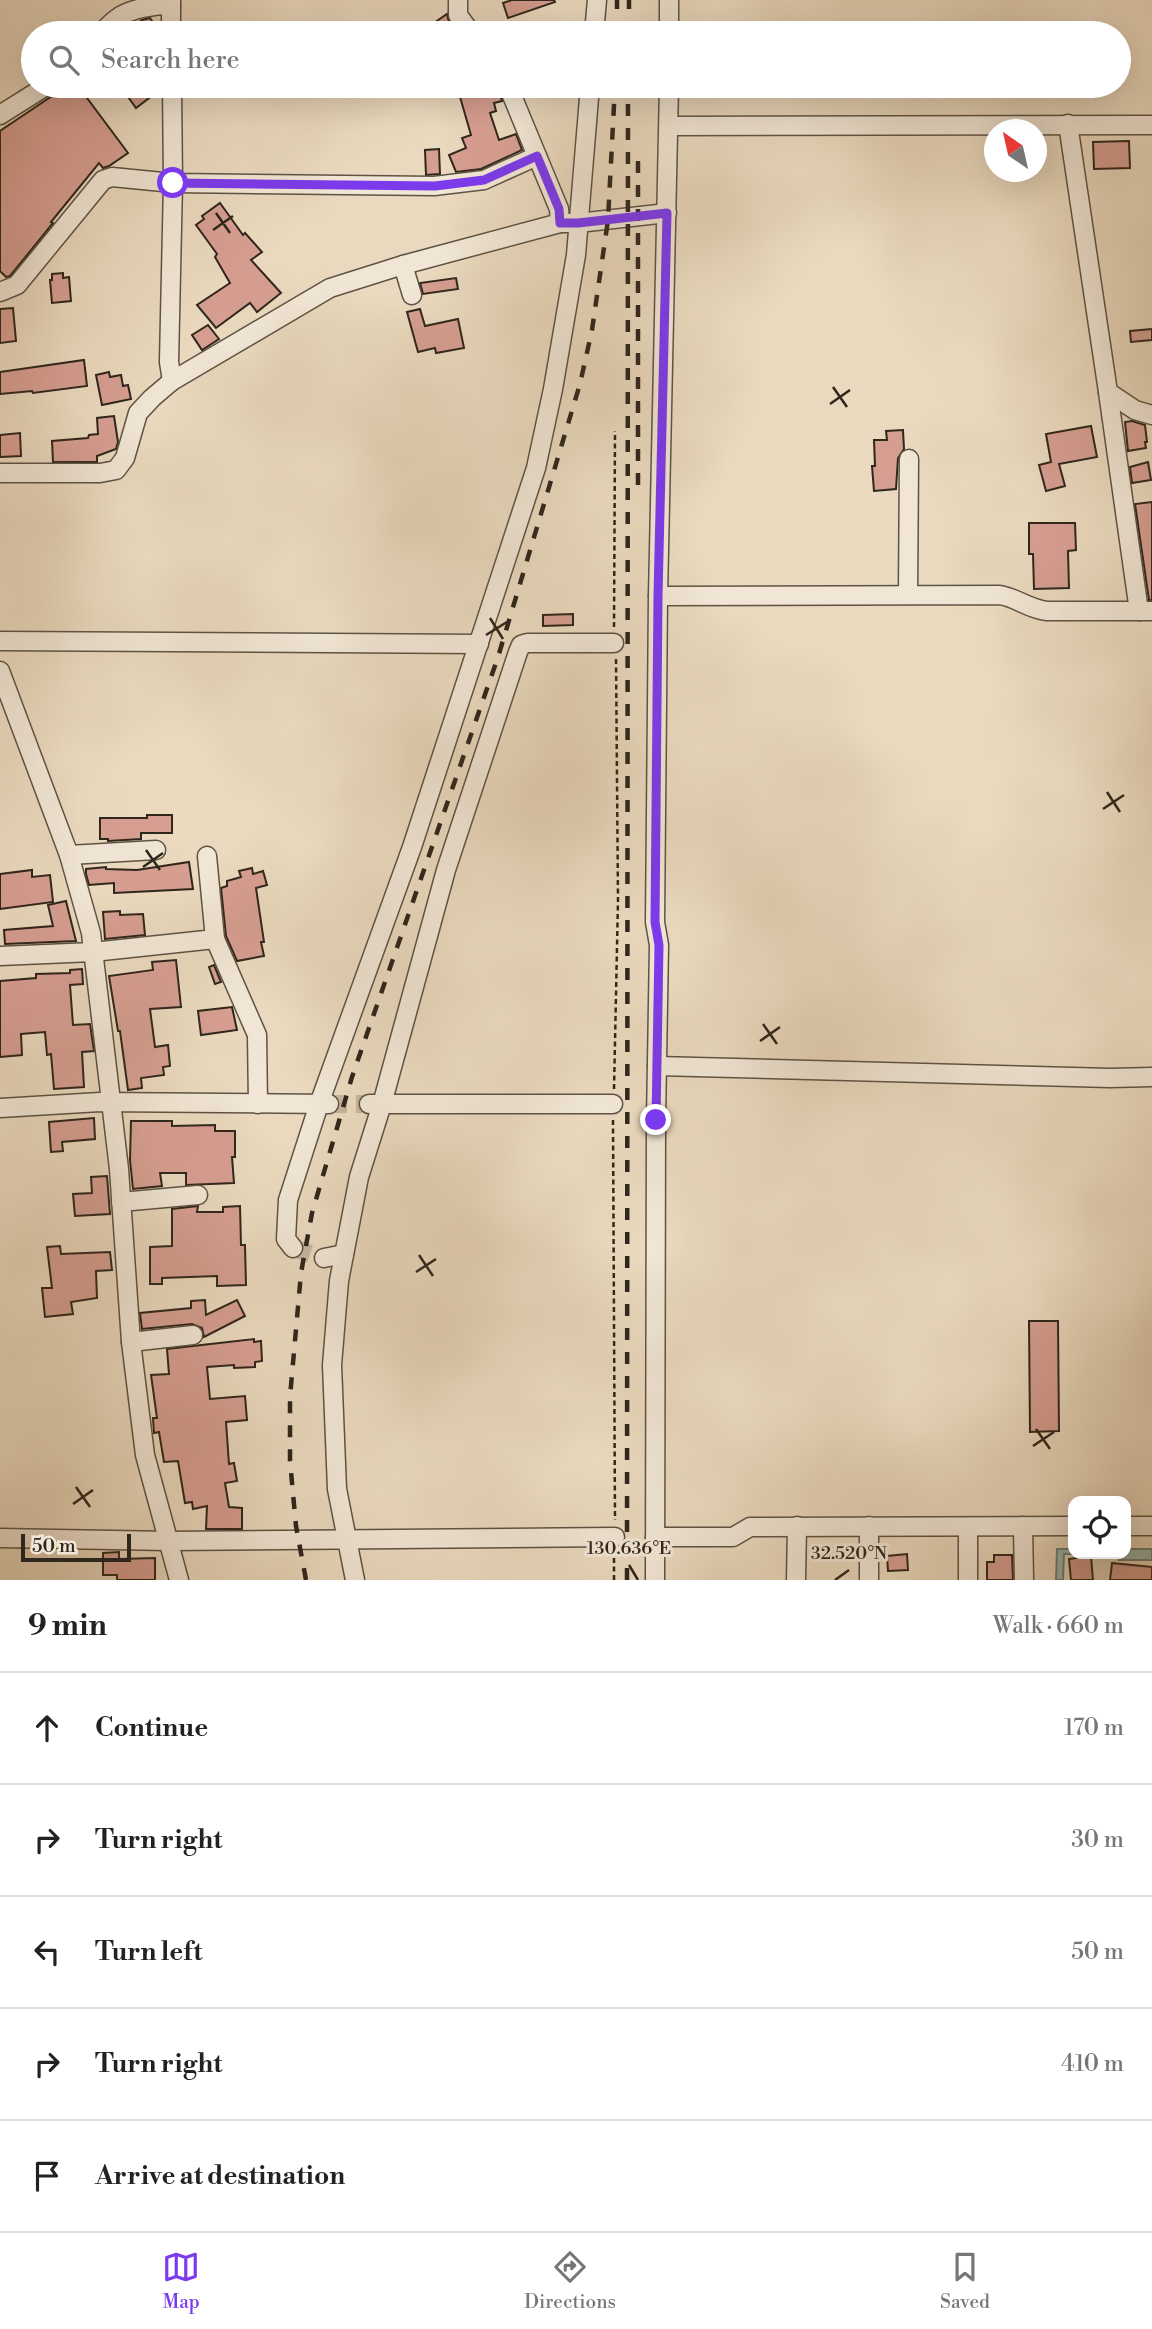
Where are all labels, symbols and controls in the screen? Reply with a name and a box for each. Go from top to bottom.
search box [21,21,1131,98]
icon: search [45,41,83,79]
text: Search here [101,44,240,76]
north arrow [984,119,1047,182]
route start [157,167,188,198]
route end [640,1104,671,1135]
map controls [1068,1496,1131,1559]
button: locate [1068,1496,1131,1559]
scale bar [21,1531,131,1563]
text: 50 m [32,1534,76,1558]
text: 130.636°E [587,1537,671,1560]
text: 32.520°N [811,1542,888,1565]
text: 9 min [28,1607,107,1645]
text: Walk · 660 m [993,1612,1124,1640]
icon: ahead [28,1709,66,1747]
text: Continue [95,1712,208,1744]
text: 170 m [1064,1714,1124,1742]
icon: right [28,1821,66,1859]
text: Turn right [95,1824,223,1856]
text: 30 m [1071,1826,1124,1854]
icon: left [28,1933,66,1971]
text: Turn left [95,1936,203,1968]
text: 50 m [1071,1938,1124,1966]
icon: right [28,2045,66,2083]
text: Turn right [95,2048,223,2080]
text: 410 m [1061,2050,1124,2078]
icon: arrive [28,2157,66,2195]
text: Arrive at destination [95,2160,345,2192]
tab: Map [162,2248,200,2314]
tab: Directions [524,2248,616,2314]
tab: Saved [940,2248,990,2314]

